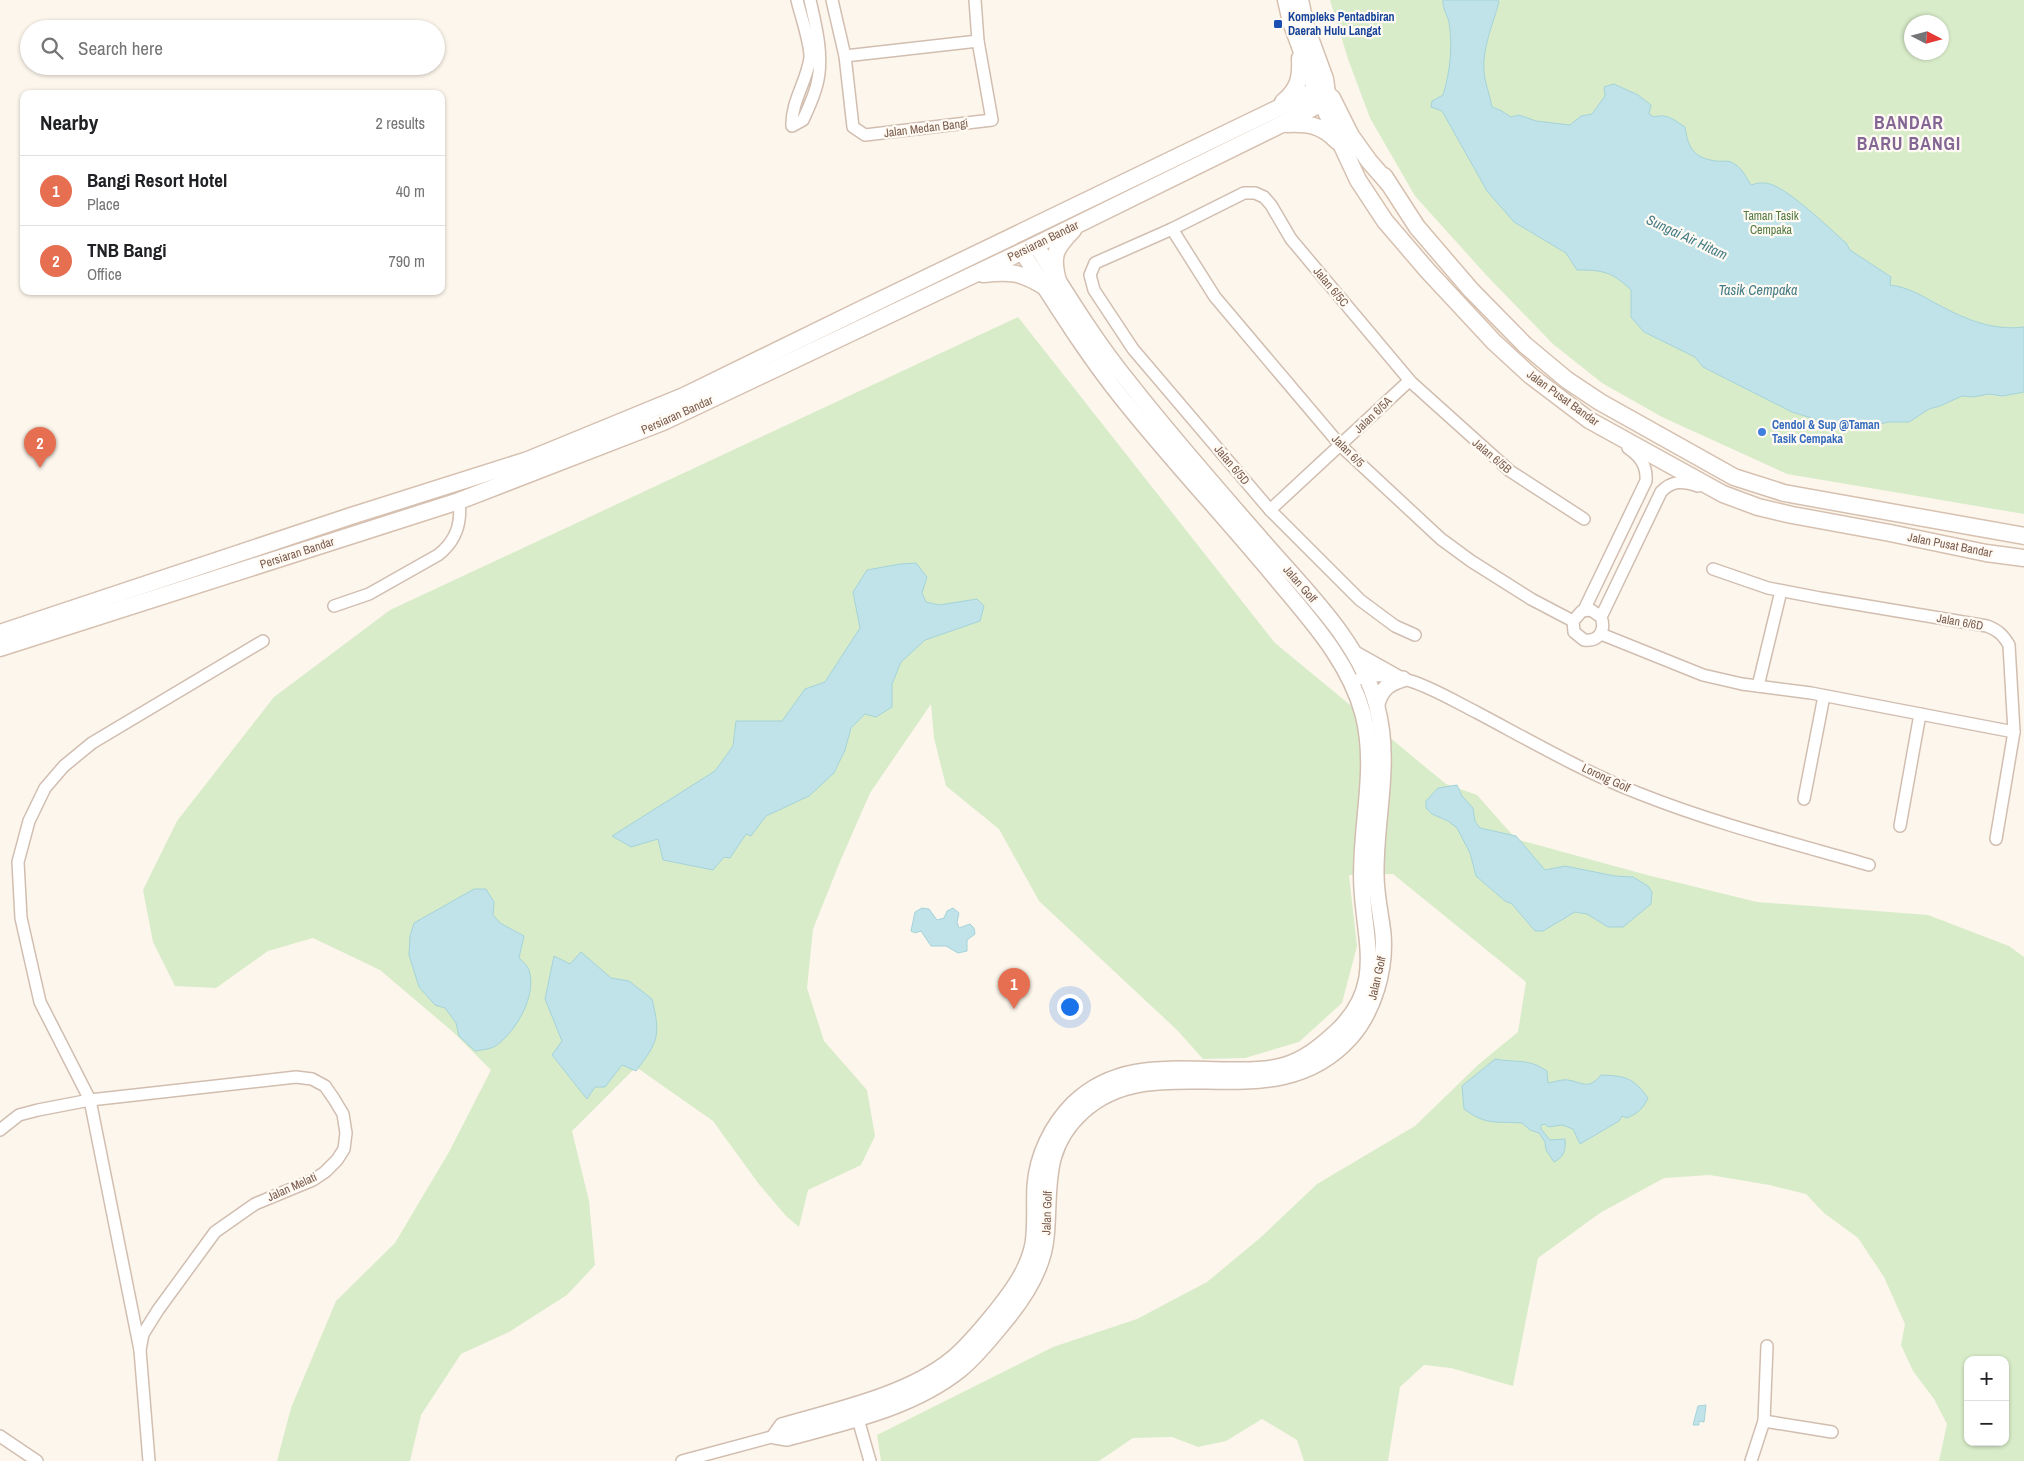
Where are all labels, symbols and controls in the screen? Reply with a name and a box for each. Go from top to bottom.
place label: Kompleks Pentadbiran Daerah Hulu Langat [1288,9,1395,39]
north arrow [1904,15,1949,60]
marker: Kompleks Pentadbiran Daerah Hulu Langat [1272,18,1284,30]
search box [20,20,445,75]
icon: search [38,34,66,62]
text: Search here [78,35,163,61]
text: Nearby [40,108,98,137]
district label: BANDAR BARU BANGI [1857,110,1961,156]
text: 2 results [375,112,425,134]
street label: Jalan Medan Bangi [883,115,969,141]
text: Bangi Resort Hotel [87,167,227,193]
text: 1 [52,180,60,202]
text: 40 m [396,180,425,202]
text: Place [87,193,120,215]
park label: Taman Tasik Cempaka [1743,208,1799,238]
water label: Sungai Air Hitam [1644,210,1730,264]
street label: Persiaran Bandar [1005,217,1082,265]
text: TNB Bangi [87,237,167,263]
text: 2 [52,250,60,272]
text: 790 m [389,250,425,272]
text: Office [87,263,122,285]
street label: Jalan 6/5C [1310,264,1352,310]
water label: Tasik Cempaka [1719,281,1797,299]
street label: Jalan Pusat Bandar [1524,366,1603,430]
street label: Persiaran Bandar [639,392,716,438]
street label: Jalan 6/5A [1351,393,1396,437]
place label: Cendol & Sup @Taman Tasik Cempaka [1772,417,1880,447]
marker: Cendol & Sup @Taman Tasik Cempaka [1756,426,1768,438]
pin: 2 [24,427,56,468]
street label: Jalan 6/5 [1328,431,1368,471]
street label: Jalan 6/5B [1469,435,1515,477]
street label: Jalan 6/5D [1211,442,1253,488]
street label: Jalan Pusat Bandar [1906,529,1994,561]
street label: Persiaran Bandar [258,533,337,573]
street label: Jalan Golf [1279,562,1321,606]
street label: Jalan 6/6D [1935,610,1985,634]
street label: Lorong Golf [1579,760,1633,796]
street label: Jalan Golf [1364,954,1390,1001]
pin: 1 [998,968,1030,1009]
your location [1057,994,1083,1020]
street label: Jalan Melati [265,1169,319,1205]
street label: Jalan Golf [1038,1190,1056,1235]
map controls [1964,1356,2009,1446]
button: + [1964,1356,2009,1401]
button: − [1964,1401,2009,1446]

